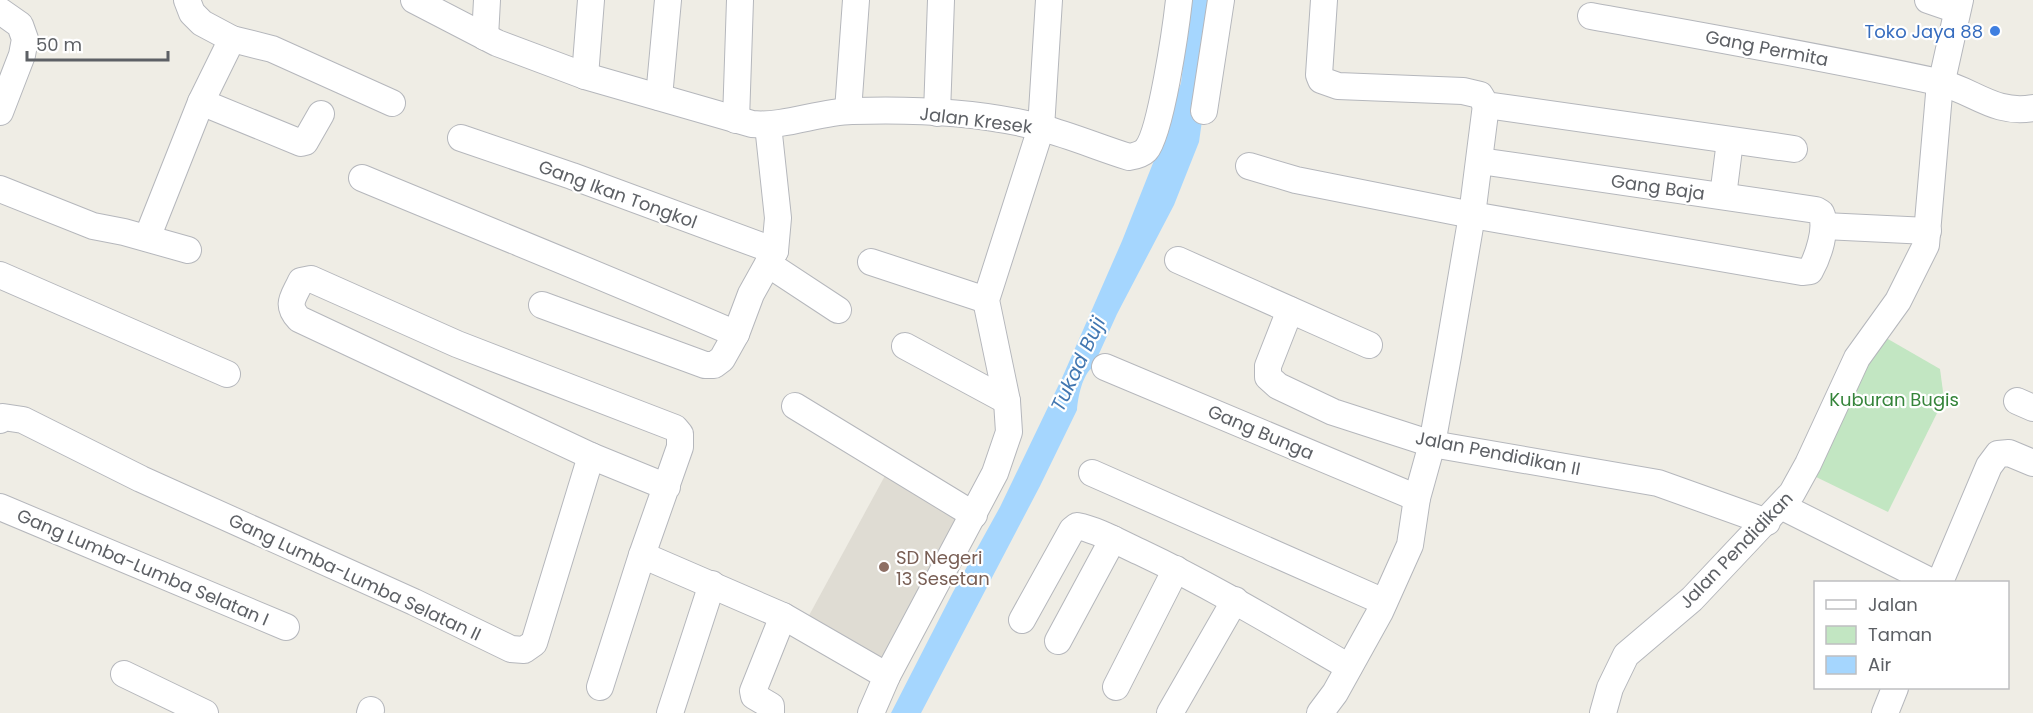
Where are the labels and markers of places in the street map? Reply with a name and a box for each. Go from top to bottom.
place label: Toko Jaya 88 [1865,19,1983,44]
marker: Toko Jaya 88 [1988,24,2002,38]
place label: SD Negeri 13 Sesetan [896,545,990,591]
marker: SD Negeri 13 Sesetan [877,560,891,574]

